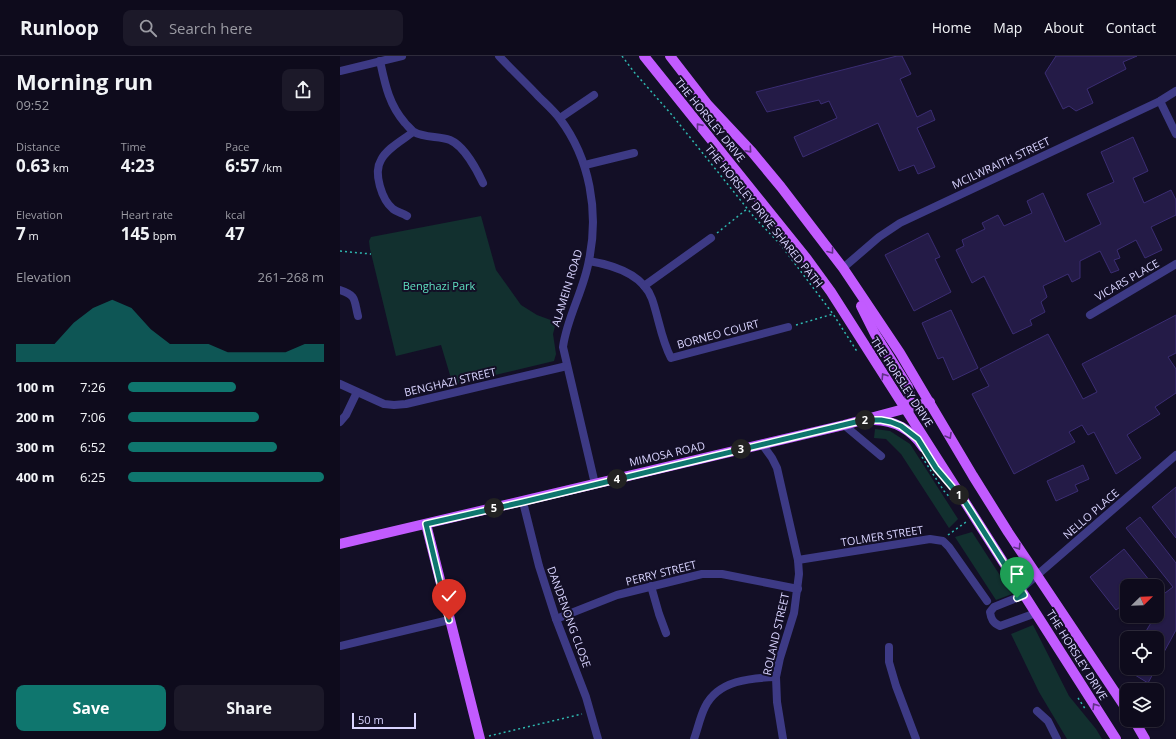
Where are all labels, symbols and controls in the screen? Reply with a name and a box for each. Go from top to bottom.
search box [123,10,403,46]
text: Runloop [20,15,99,41]
icon: search [137,17,159,39]
text: Search here [169,18,252,38]
text: Home [932,18,971,37]
text: Map [993,18,1022,37]
text: About [1044,18,1084,37]
text: Contact [1106,18,1156,37]
text: Morning run [16,66,153,96]
button: share [282,69,324,111]
street label: THE HORSLEY DRIVE [672,75,749,165]
text: 09:52 [16,96,49,114]
one-way arrow [697,123,704,130]
street label: MCILWRAITH STREET [949,133,1052,192]
text: Distance [16,139,60,154]
text: Time [121,139,146,154]
text: Pace [225,139,250,154]
street label: THE HORSLEY DRIVE SHARED PATH [702,141,827,290]
one-way arrow [745,145,752,153]
text: 0.63 [16,154,50,177]
text: 4:23 [121,154,155,177]
text: 6:57 [225,154,259,177]
text: km [50,160,69,175]
text: /km [259,160,282,175]
text: Elevation [16,207,63,222]
text: Heart rate [121,207,173,222]
text: kcal [225,207,245,222]
text: 7 [16,222,26,245]
text: 145 [121,222,150,245]
text: 47 [225,222,245,245]
text: m [26,228,39,243]
text: bpm [150,228,176,243]
street label: ALAMEIN ROAD [548,247,585,328]
one-way arrow [826,247,833,254]
street label: VICARS PLACE [1092,255,1161,304]
text: Elevation [16,268,71,286]
text: 261–268 m [257,268,324,286]
park label: Benghazi Park [403,278,476,293]
street label: BORNEO COURT [675,315,761,352]
street label: THE HORSLEY DRIVE [868,334,937,429]
street label: BENGHAZI STREET [402,364,497,399]
one-way arrow [882,373,889,380]
text: 100 m [16,378,54,396]
text: 7:26 [80,378,106,396]
text: 200 m [16,408,54,426]
text: 7:06 [80,408,106,426]
pin: 2 [855,410,875,430]
text: 2 [862,412,868,427]
one-way arrow [945,432,952,439]
street label: MIMOSA ROAD [627,437,706,470]
text: 300 m [16,438,54,456]
text: 6:52 [80,438,106,456]
pin: 3 [731,439,751,459]
text: 3 [738,441,744,456]
text: 400 m [16,468,54,486]
text: 6:25 [80,468,106,486]
pin: 4 [607,469,627,489]
text: 4 [614,471,620,486]
pin: 1 [949,485,969,505]
street label: NELLO PLACE [1059,485,1122,542]
text: 1 [956,487,962,502]
pin: 5 [484,498,504,518]
text: 5 [491,500,497,515]
street label: TOLMER STREET [840,522,924,549]
one-way arrow [1013,542,1020,549]
street label: PERRY STREET [624,556,698,589]
pin [1000,557,1034,598]
icon: arrive [1006,563,1028,585]
street label: DANDENONG CLOSE [544,564,595,670]
pin [432,579,466,620]
north arrow [1120,579,1164,623]
map controls [1120,579,1164,727]
icon: check [438,585,460,607]
street label: ROLAND STREET [759,591,792,677]
street label: THE HORSLEY DRIVE [1044,607,1111,703]
button: locate [1120,631,1164,675]
button: layers [1120,683,1164,727]
button: Save [16,685,166,731]
button: Share [174,685,324,731]
one-way arrow [1093,703,1100,710]
scale bar [352,711,416,730]
text: 50 m [358,712,384,727]

